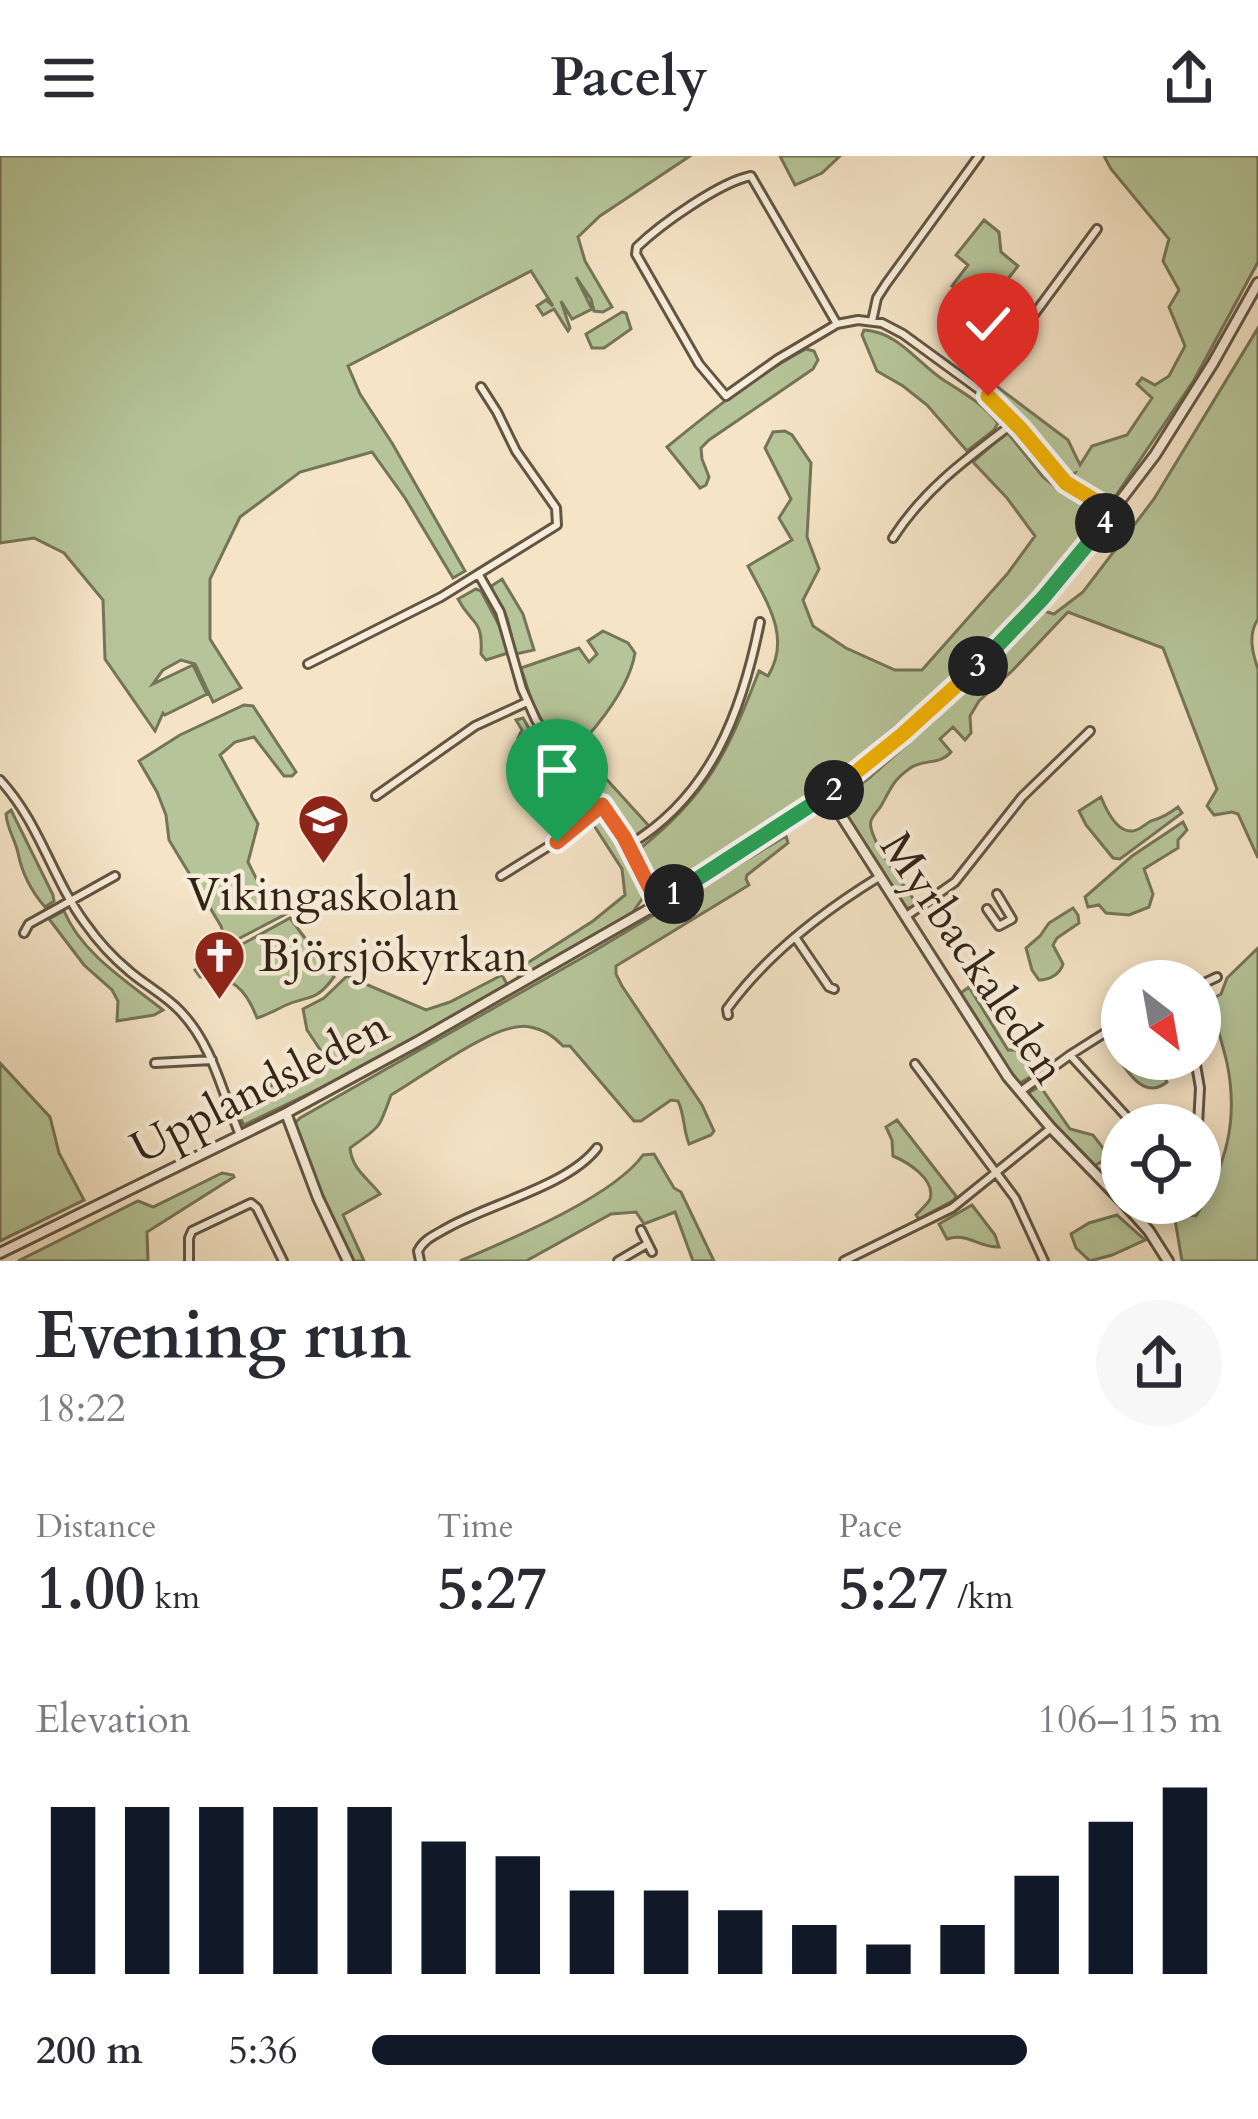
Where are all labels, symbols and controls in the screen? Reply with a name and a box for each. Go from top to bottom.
text: Pacely [550,42,708,115]
icon: menu [36,45,102,111]
icon: share [1156,45,1222,111]
pin [937,273,1039,396]
icon: check [955,291,1021,357]
pin: 4 [1075,493,1135,553]
text: 4 [1097,500,1113,545]
pin: 3 [948,636,1008,696]
text: 3 [970,643,986,688]
pin [506,719,608,842]
icon: arrive [524,737,590,803]
pin: 2 [804,760,864,820]
text: 2 [826,767,842,812]
school or university icon: Vikingaskolan [295,792,351,866]
street label: Myrbackaleden [866,820,1080,1096]
pin: 1 [644,864,704,924]
place label: Vikingaskolan [187,865,460,926]
text: 1 [666,871,682,916]
place label: Björsjökyrkan [259,926,529,987]
church icon: Björsjökyrkan [192,927,248,1001]
north arrow [1101,960,1221,1080]
map controls [1101,960,1221,1224]
street label: Upplandsleden [120,996,400,1179]
button: locate [1101,1104,1221,1224]
text: Evening run [36,1292,411,1381]
button: share [1096,1300,1222,1426]
text: 18:22 [36,1382,126,1435]
text: Distance [36,1504,157,1549]
text: Time [437,1504,514,1549]
text: Pace [839,1504,902,1549]
text: 1.00 [36,1549,146,1630]
text: 5:27 [437,1549,547,1630]
text: 5:27 [839,1549,948,1630]
text: km [146,1575,200,1620]
text: /km [948,1575,1013,1620]
text: Elevation [36,1693,191,1746]
text: 106–115 m [1037,1693,1222,1746]
text: 200 m [36,2024,142,2077]
text: 5:36 [228,2024,298,2077]

